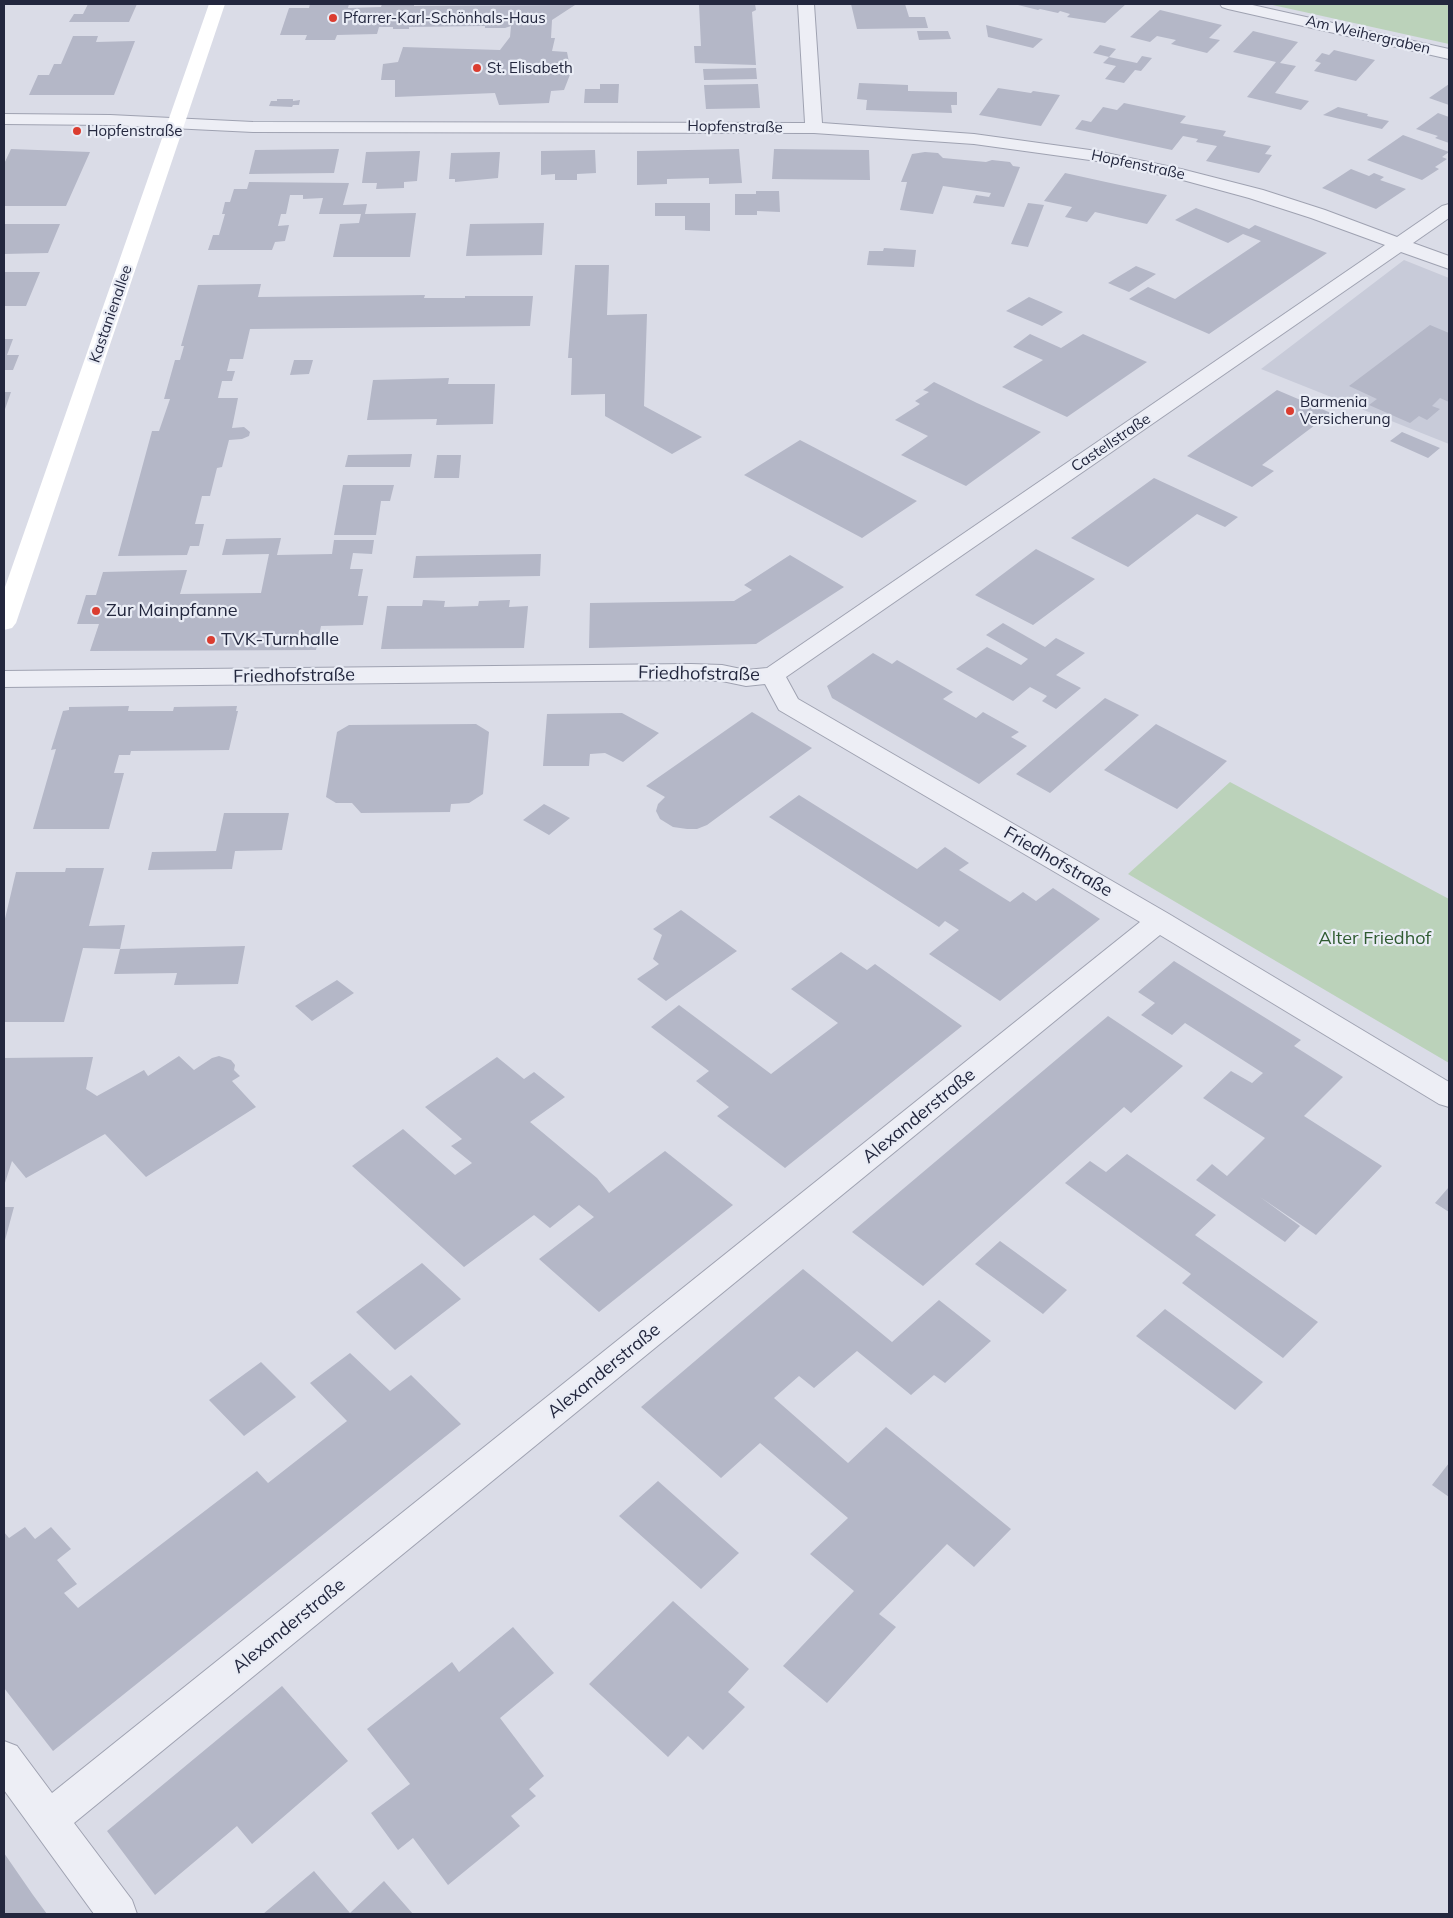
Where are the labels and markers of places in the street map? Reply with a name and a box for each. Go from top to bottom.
place label: Pfarrer-Karl-Schönhals-Haus [343,9,546,27]
marker: Pfarrer-Karl-Schönhals-Haus [327,12,339,24]
place label: St. Elisabeth [487,59,573,77]
marker: St. Elisabeth [471,62,483,74]
place label: Hopfenstraße [87,122,182,140]
marker: Hopfenstraße [71,125,83,137]
place label: Barmenia Versicherung [1300,393,1390,428]
marker: Barmenia Versicherung [1284,405,1296,417]
place label: Zur Mainpfanne [106,600,238,622]
marker: Zur Mainpfanne [90,605,102,617]
place label: TVK-Turnhalle [221,629,339,651]
marker: TVK-Turnhalle [205,634,217,646]

